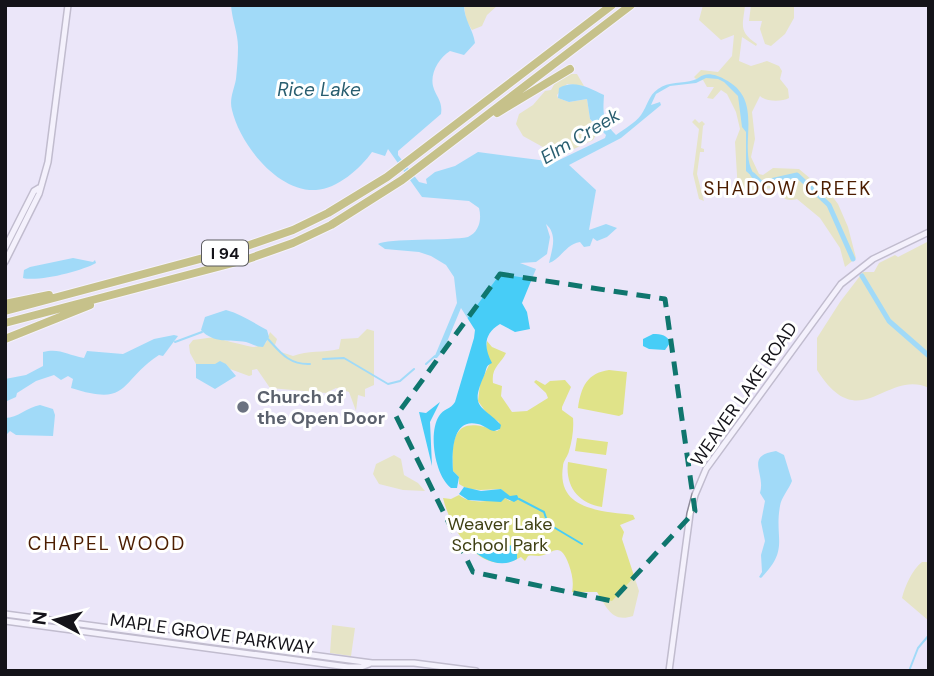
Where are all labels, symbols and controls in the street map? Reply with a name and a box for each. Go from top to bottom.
water label: Rice Lake [277,77,361,102]
water label: Elm Creek [536,102,625,170]
district label: SHADOW CREEK [704,176,872,201]
road number: I 94 [202,241,248,266]
street label: WEAVER LAKE ROAD [685,317,803,471]
place label: Church of the Open Door [257,385,385,430]
marker: Church of the Open Door [235,399,251,415]
park label: Weaver Lake School Park [448,512,552,557]
district label: CHAPEL WOOD [28,531,186,556]
north arrow [21,585,91,655]
street label: MAPLE GROVE PARKWAY [108,608,316,660]
text: N [26,610,53,626]

